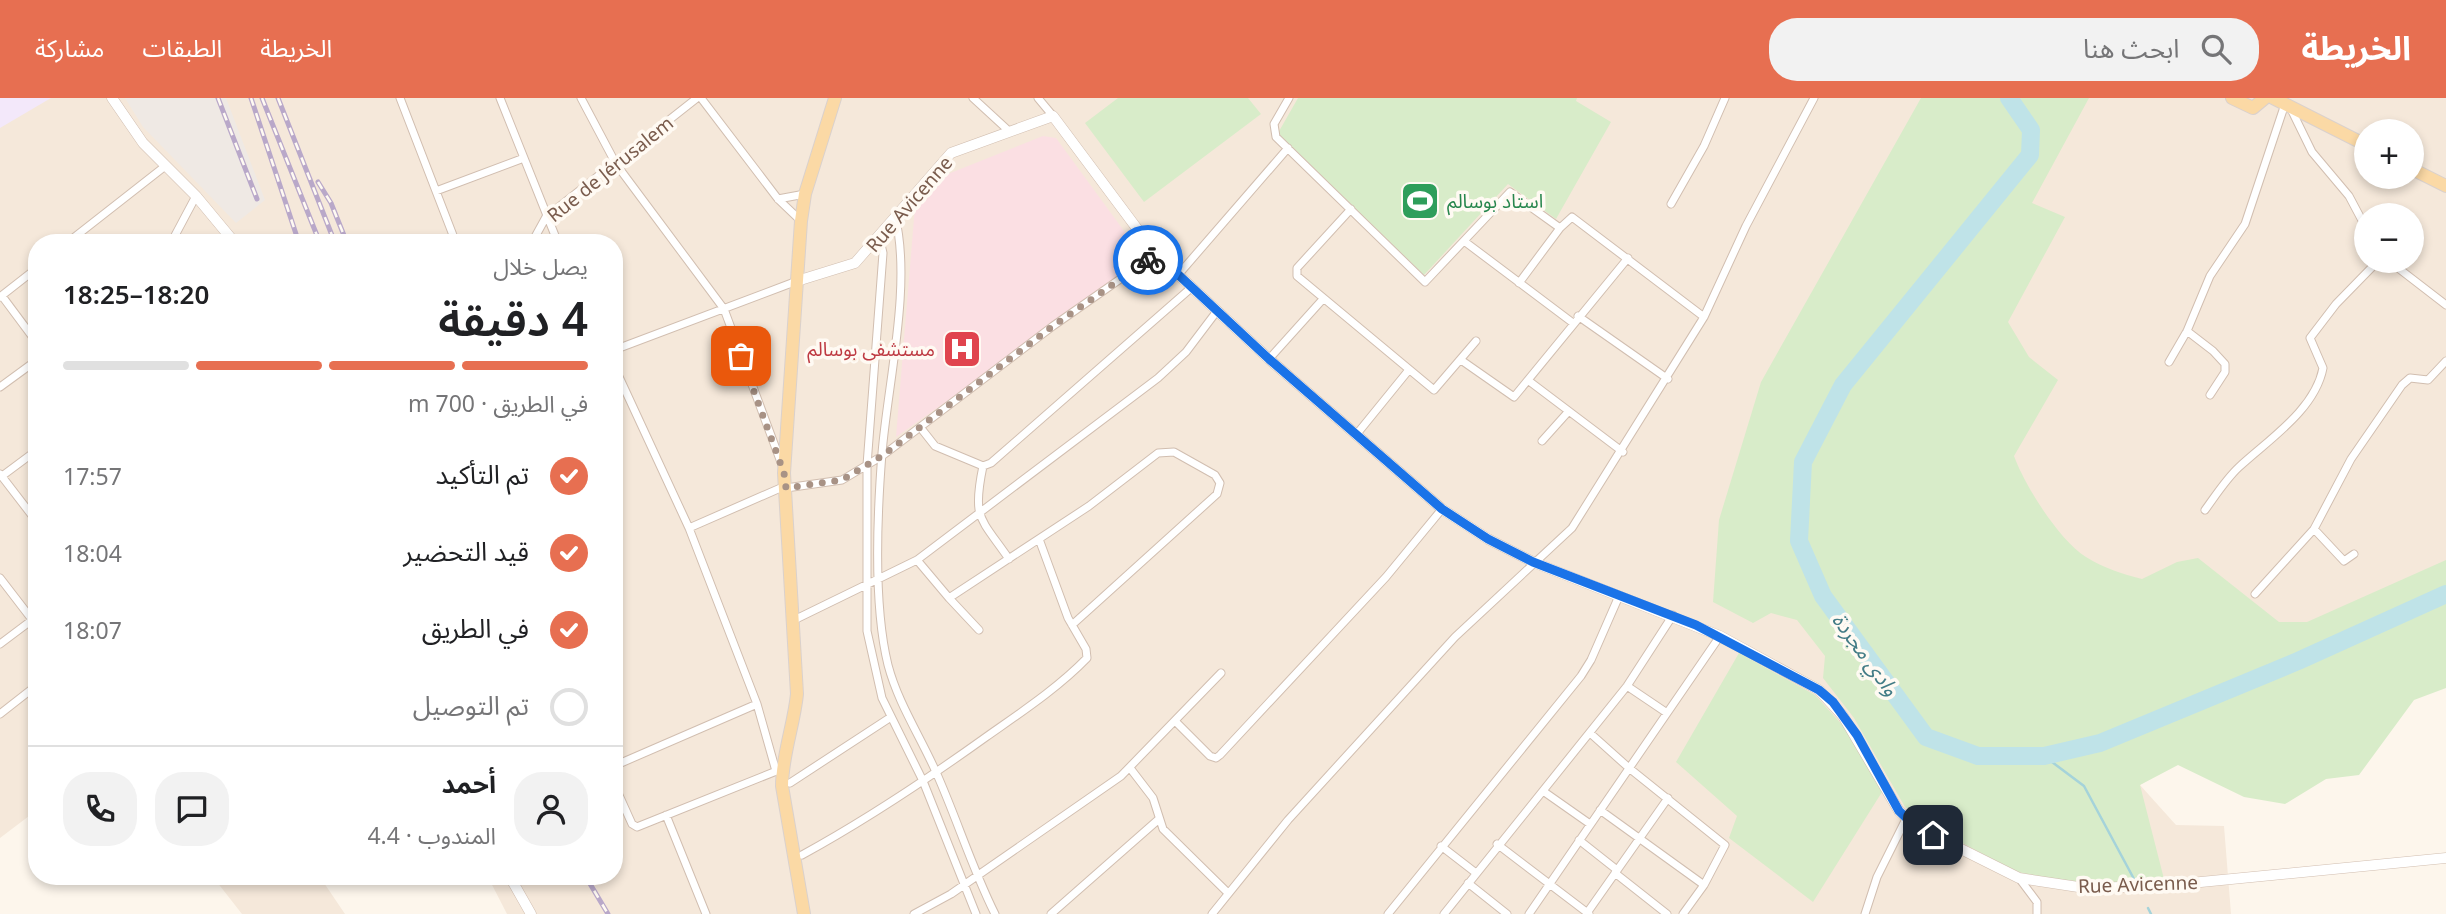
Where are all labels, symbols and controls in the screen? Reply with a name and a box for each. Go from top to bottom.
search box [1769,18,2259,81]
text: الخريطة [2301,25,2411,70]
text: ابحث هنا [2083,30,2179,66]
icon: search [2197,30,2235,68]
text: مشاركة [35,31,104,64]
text: الطبقات [142,31,222,64]
text: الخريطة [260,31,332,64]
street label: Rue de Jérusalem [542,110,678,228]
map controls [2354,119,2424,273]
button: + [2354,119,2424,189]
street label: Rue Avicenne [860,150,958,258]
sports icon: استاد بوسالم [1399,180,1441,222]
place label: استاد بوسالم [1447,188,1543,216]
button: − [2354,203,2424,273]
courier [1113,225,1183,295]
icon: bike [1129,241,1167,279]
text: يصل خلال [493,250,588,282]
text: 18:20–18:25 [63,276,209,312]
text: 4 دقيقة [438,287,588,349]
pin [711,326,771,386]
hospital icon: مستشفى بوسالم [941,328,983,370]
place label: مستشفى بوسالم [807,336,935,364]
icon: bag [722,337,760,375]
text: في الطريق · 700 m [408,387,588,419]
text: تم التأكيد [435,456,529,492]
icon: check [550,457,588,495]
text: 17:57 [63,460,122,492]
text: قيد التحضير [403,533,529,569]
icon: check [550,534,588,572]
text: 18:04 [63,537,122,569]
water label: وادي مجردة [1824,607,1906,703]
text: في الطريق [422,610,529,646]
icon: check [550,611,588,649]
text: 18:07 [63,614,122,646]
text: تم التوصيل [413,687,529,723]
text: أحمد [442,765,496,801]
button: phone [63,772,137,846]
button: chat [155,772,229,846]
button: person [514,772,588,846]
pin [1903,805,1963,865]
icon: home [1914,816,1952,854]
text: المندوب · 4.4 [367,819,496,851]
street label: Rue Avicenne [2078,869,2198,899]

